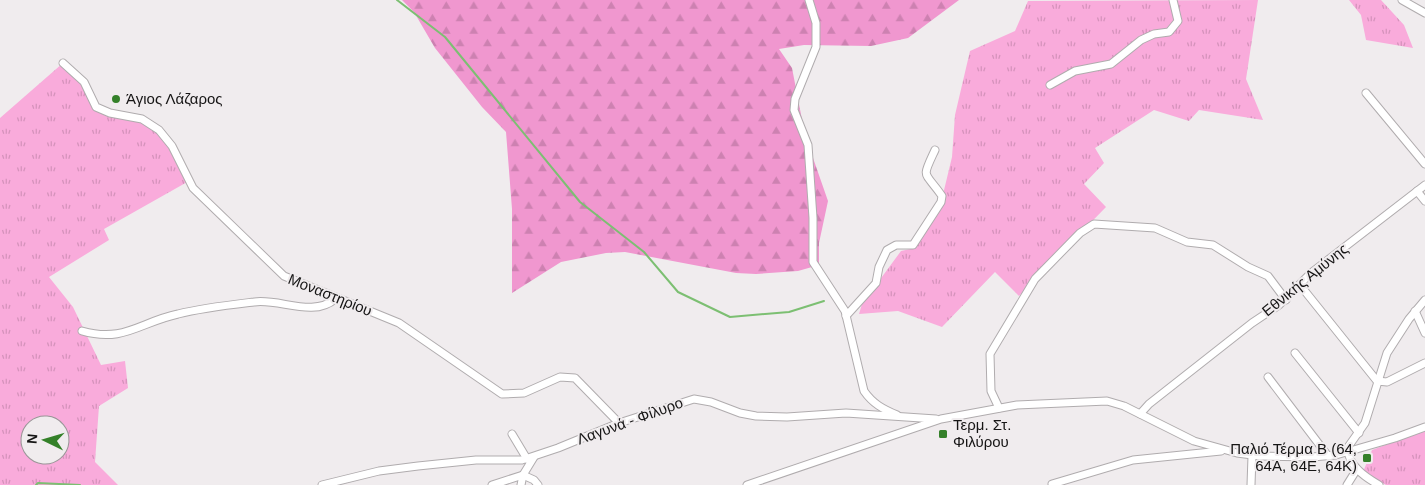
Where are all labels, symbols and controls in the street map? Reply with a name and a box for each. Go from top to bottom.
place label: Άγιος Λάζαρος [126,90,223,107]
marker: Άγιος Λάζαρος [110,93,122,105]
street label: Εθνικής Αμύνης [1258,240,1351,319]
street label: Μοναστηρίου [286,270,375,319]
street label: Λαγυνά - Φίλυρο [575,393,685,448]
north arrow [20,415,70,465]
place label: Τερμ. Στ. Φιλύρου [953,416,1011,450]
marker: Τερμ. Στ. Φιλύρου [937,428,949,440]
text: N [24,433,40,445]
place label: Παλιό Τέρμα B (64, 64Α, 64Ε, 64Κ) [1230,440,1357,474]
marker: Παλιό Τέρμα B (64, 64Α, 64Ε, 64Κ) [1361,452,1373,464]

